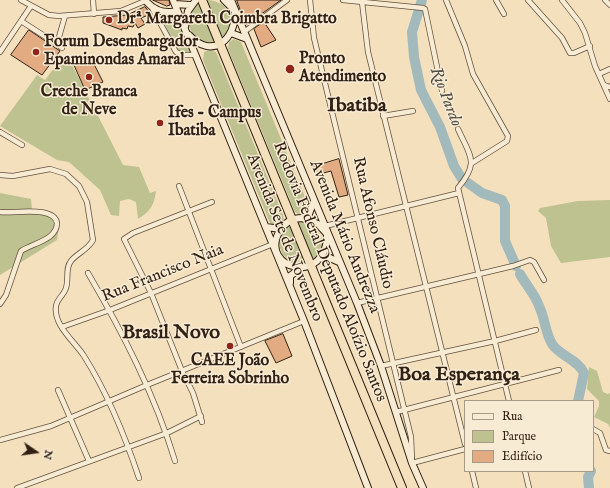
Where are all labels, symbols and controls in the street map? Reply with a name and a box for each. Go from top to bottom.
place label: Drª Margareth Coimbra Brigatto [117,10,337,30]
marker: Drª Margareth Coimbra Brigatto [104,15,114,25]
place label: Forum Desembargador Epaminondas Amaral [44,33,198,71]
marker: Forum Desembargador Epaminondas Amaral [31,47,41,57]
place label: Pronto Atendimento [299,50,386,88]
marker: Pronto Atendimento [284,63,296,75]
water label: Rio Pardo [424,64,466,130]
marker: Creche Branca de Neve [84,72,94,82]
place label: Creche Branca de Neve [41,83,137,121]
district label: Ibatiba [327,95,387,119]
place label: Ifes - Campus Ibatiba [168,104,261,142]
marker: Ifes - Campus Ibatiba [155,118,165,128]
street label: Rodovia Federal Deputado Aloízio Santos [268,139,390,405]
street label: Avenida Sete de Novembro [242,151,326,325]
street label: Rua Afonso Cláudio [348,155,396,291]
street label: Avenida Mário Andrezza [304,158,384,316]
street label: Rua Francisco Naia [99,241,227,307]
district label: Brasil Novo [122,322,220,346]
marker: CAEE João Ferreira Sobrinho [225,341,235,351]
place label: CAEE João Ferreira Sobrinho [171,352,289,390]
district label: Boa Esperança [398,364,520,388]
legend [464,400,594,472]
text: Rua [502,409,522,424]
text: Parque [502,429,536,444]
north arrow [16,432,56,472]
text: N [40,448,56,461]
text: Edifício [502,449,542,464]

